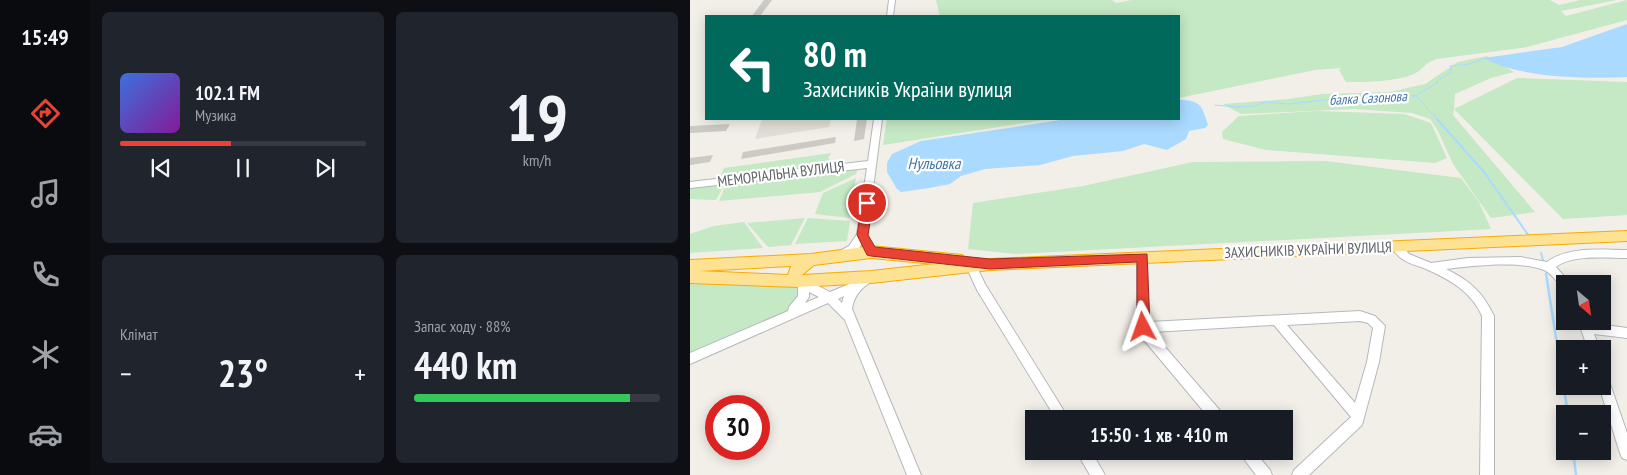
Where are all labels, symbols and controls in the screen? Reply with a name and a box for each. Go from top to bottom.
text: 15:49 [21,23,69,51]
text: 80 m [803,31,867,77]
icon: left [720,35,785,100]
text: 19 [506,75,568,159]
text: Захисників України вулиця [803,75,1012,103]
text: 102.1 FM [195,81,260,105]
water label: балка Сазонова [1329,87,1409,109]
icon: directions [28,96,63,131]
text: Музика [195,105,236,125]
text: km/h [523,150,551,170]
water label: Нульовка [908,153,962,173]
icon: previous [147,154,175,182]
icon: pause [229,154,257,182]
icon: next [311,154,339,182]
street label: МЕМОРІАЛЬНА ВУЛИЦЯ [716,156,845,191]
icon: music [28,176,63,211]
pin [846,182,888,224]
icon: arrive [853,189,881,217]
street label: ЗАХИСНИКІВ УКРАЇНИ ВУЛИЦЯ [1224,237,1392,262]
icon: phone [28,257,63,292]
north arrow [1556,275,1611,330]
map controls [1556,275,1611,460]
position arrow [1116,300,1168,352]
text: Запас ходу · 88% [414,316,510,336]
text: Клімат [120,324,158,344]
icon: climate [28,337,63,372]
text: 440 km [414,340,517,389]
button: + [1556,340,1611,395]
text: 23° [218,348,268,397]
text: − [120,355,132,392]
text: + [354,355,366,392]
speed limit sign: 30 [705,395,770,460]
button: − [1556,405,1611,460]
icon: car [28,417,63,452]
text: 15:50 · 1 хв · 410 m [1090,423,1228,447]

